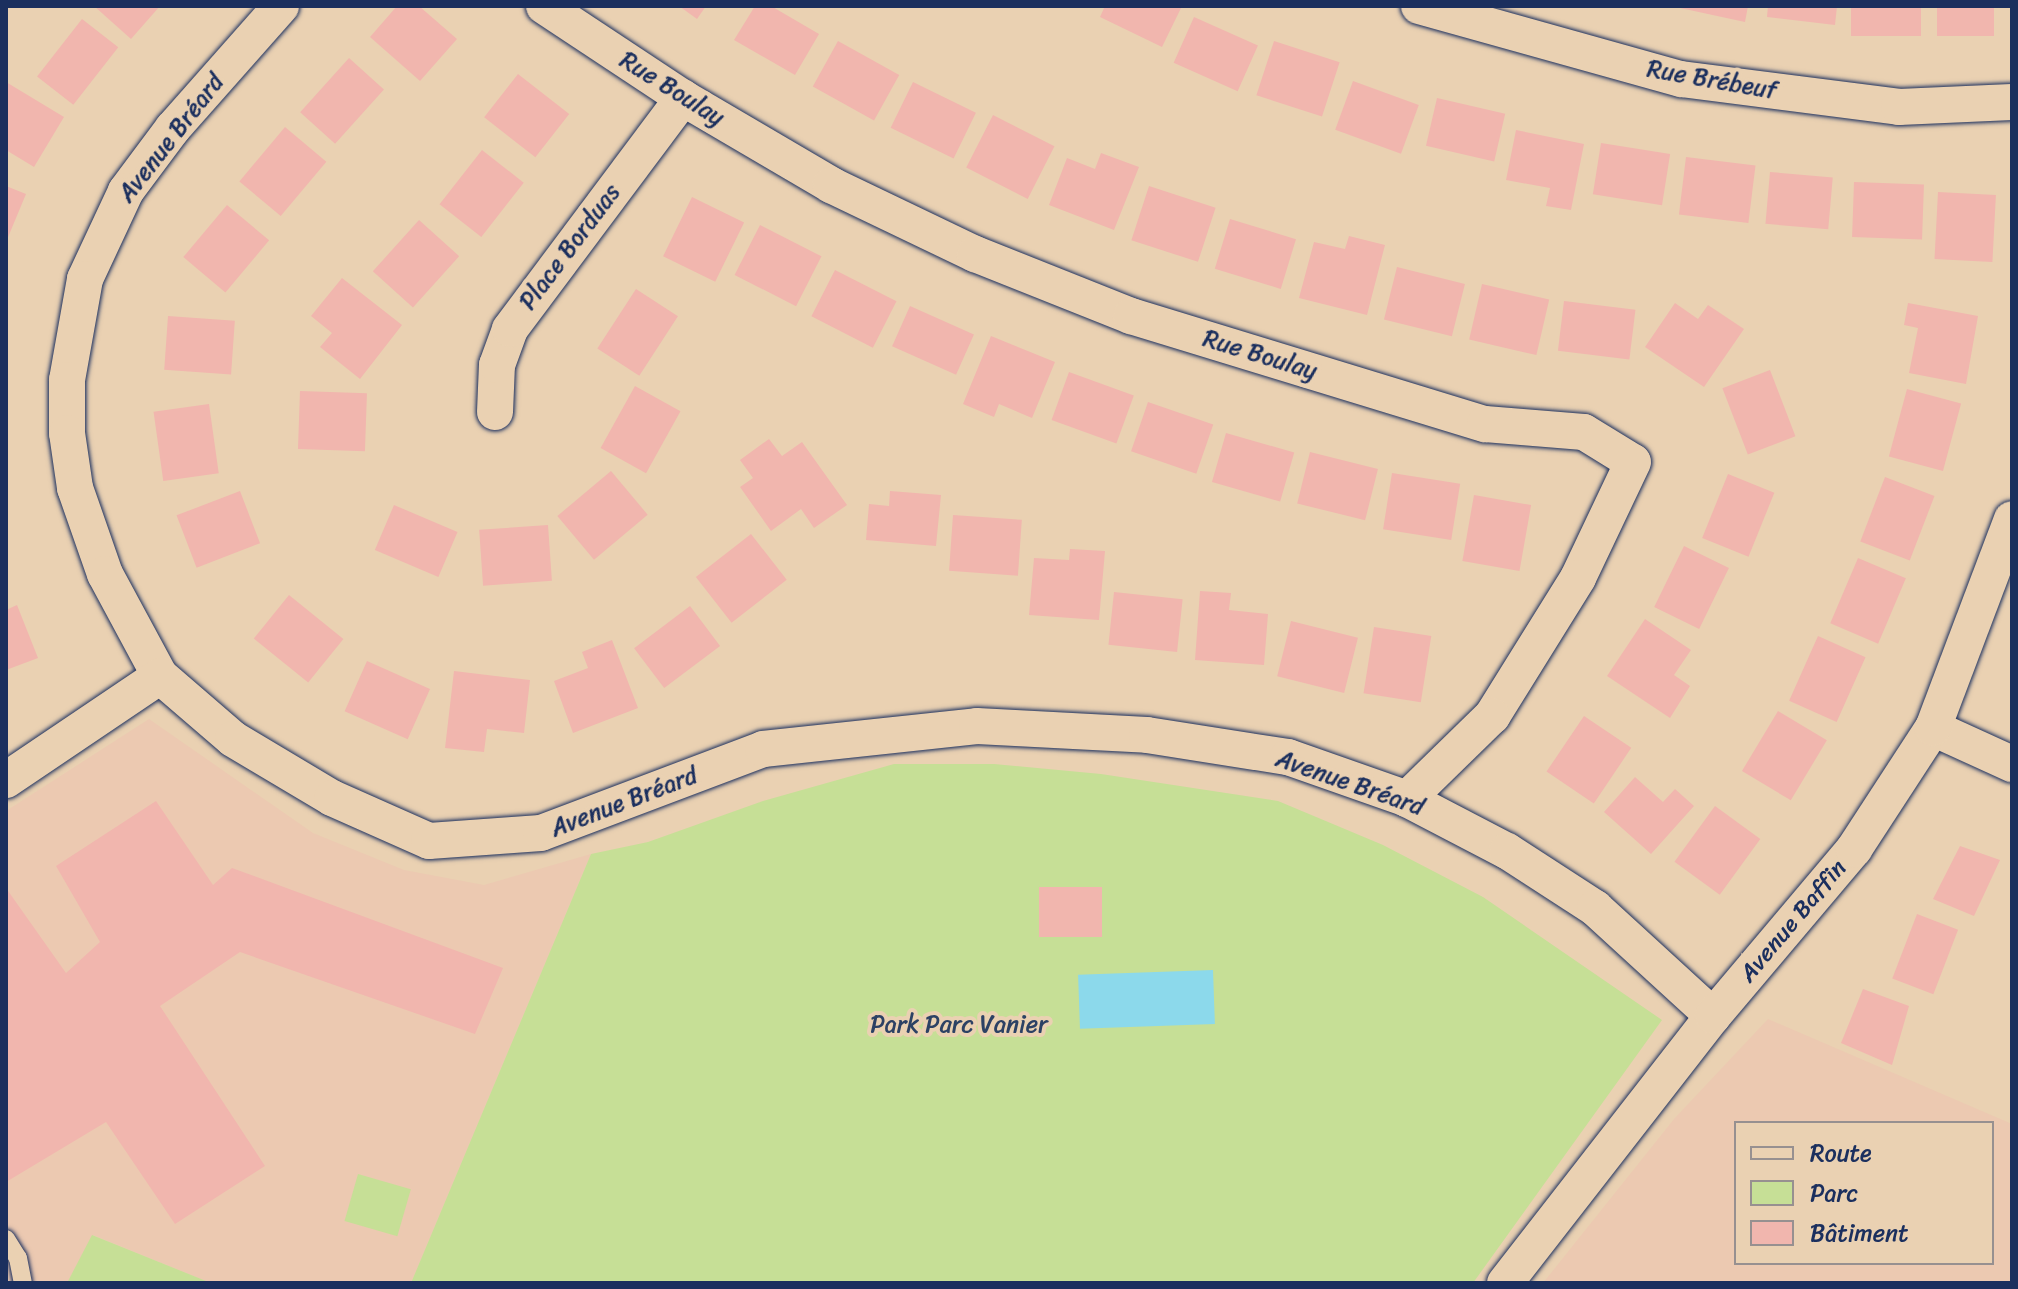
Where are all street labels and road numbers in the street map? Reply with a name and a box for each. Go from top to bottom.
street label: Rue Boulay [615,46,729,132]
street label: Rue Brébeuf [1645,54,1779,106]
street label: Avenue Bréard [112,68,230,208]
street label: Place Borduas [514,179,626,315]
street label: Rue Boulay [1200,324,1320,386]
street label: Avenue Bréard [1272,744,1428,822]
street label: Avenue Bréard [547,761,701,843]
street label: Avenue Baffin [1733,854,1853,988]

